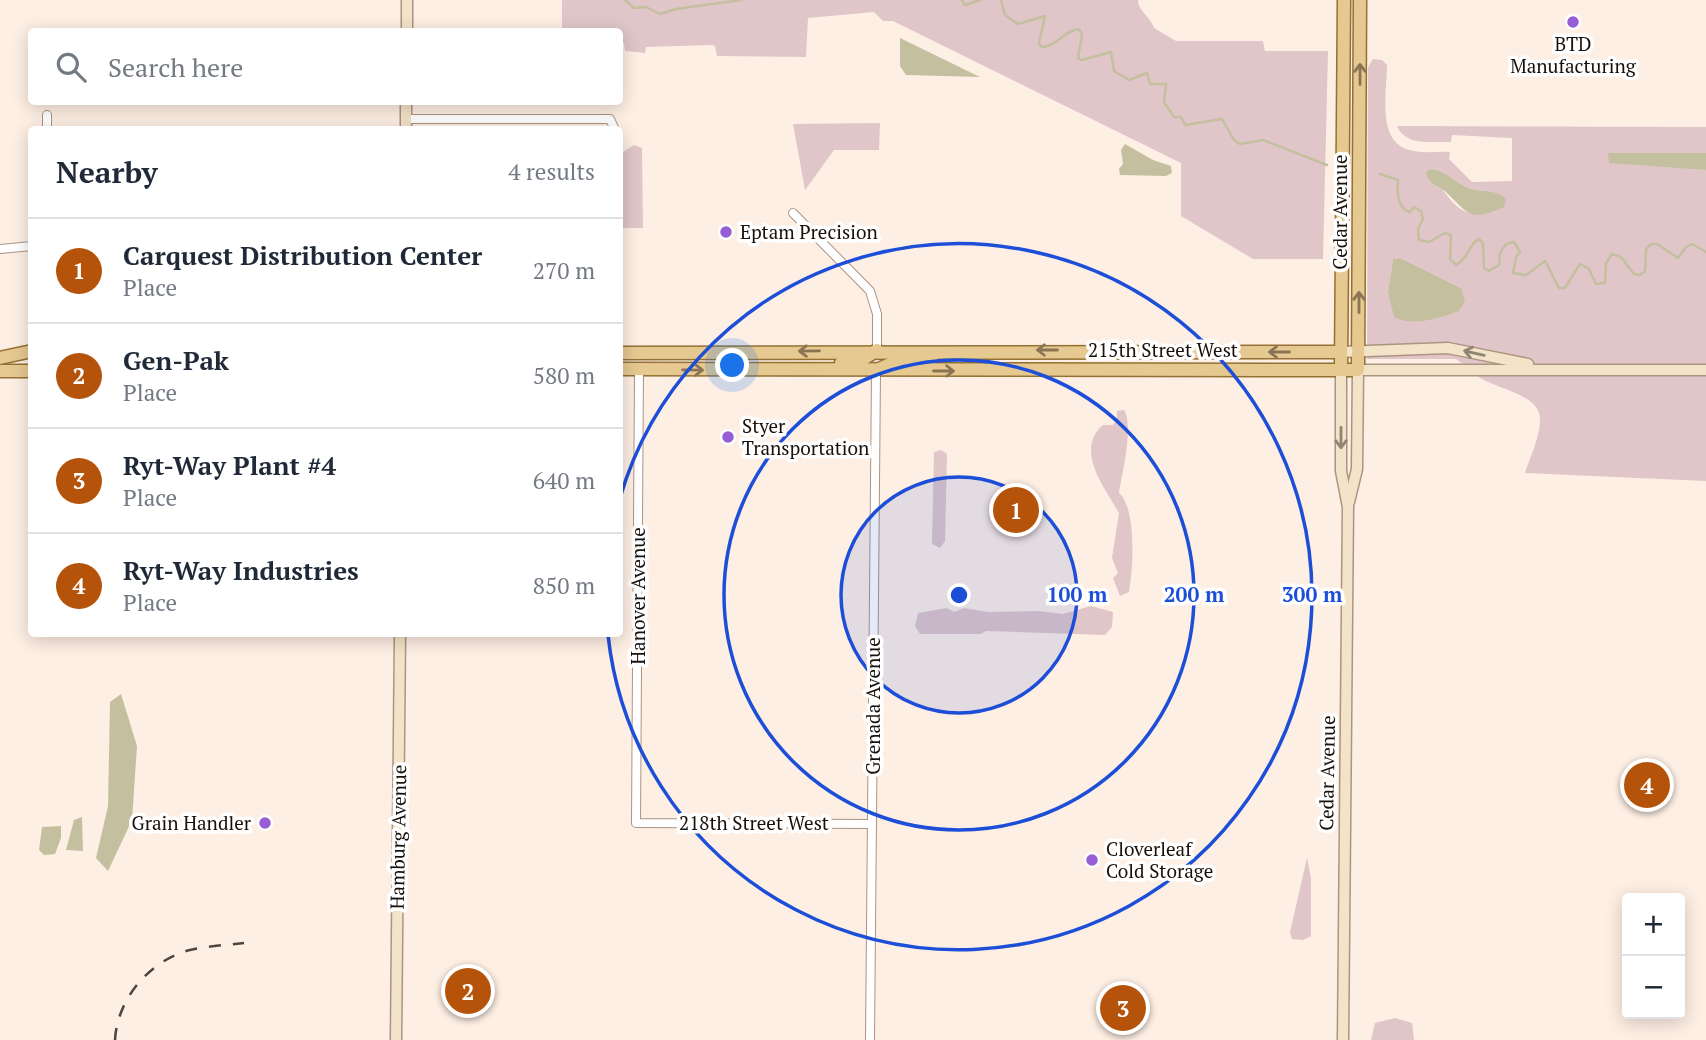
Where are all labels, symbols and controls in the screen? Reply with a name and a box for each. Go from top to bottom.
marker: BTD Manufacturing [1565,14,1581,30]
search box [28,28,623,105]
place label: BTD Manufacturing [1510,31,1637,78]
icon: search [52,48,90,86]
text: Search here [108,50,243,84]
one-way arrow [1353,63,1367,86]
text: Nearby [56,152,158,192]
street label: Cedar Avenue [1327,154,1352,270]
text: 4 results [508,156,595,187]
place label: Eptam Precision [740,219,878,244]
marker: Eptam Precision [718,224,734,240]
text: Carquest Distribution Center [123,238,482,272]
text: 1 [73,255,86,286]
text: 270 m [533,255,595,286]
text: Place [123,272,177,303]
one-way arrow [1352,290,1366,313]
street label: 215th Street West [1088,337,1238,362]
text: Gen-Pak [123,343,229,377]
one-way arrow [1035,343,1058,357]
one-way arrow [797,344,820,358]
one-way arrow [1268,345,1291,359]
one-way arrow [1463,345,1486,359]
your location [715,348,749,382]
text: 2 [73,360,86,391]
text: 580 m [533,360,595,391]
one-way arrow [681,363,704,377]
one-way arrow [932,364,955,378]
text: Place [123,377,177,408]
place label: Styer Transportation [742,413,869,460]
one-way arrow [1334,426,1348,449]
marker: Styer Transportation [720,429,736,445]
text: Ryt-Way Plant #4 [123,448,336,482]
text: 3 [73,465,86,496]
text: 640 m [533,465,595,496]
text: Place [123,482,177,513]
pin: 1 [993,484,1039,536]
street label: Hanover Avenue [625,527,650,665]
text: Ryt-Way Industries [123,553,359,587]
text: 4 [73,570,86,601]
text: 850 m [533,570,595,601]
text: 100 m [1047,580,1108,608]
text: 200 m [1164,580,1225,608]
text: 300 m [1282,580,1343,608]
centre of rings [947,583,971,607]
text: Place [123,587,177,618]
street label: Grenada Avenue [860,637,885,775]
street label: Cedar Avenue [1313,715,1340,831]
pin: 4 [1624,759,1670,811]
street label: Hamburg Avenue [384,764,411,910]
place label: Grain Handler [132,810,252,835]
street label: 218th Street West [679,810,829,835]
marker: Grain Handler [257,815,273,831]
place label: Cloverleaf Cold Storage [1106,836,1213,883]
marker: Cloverleaf Cold Storage [1084,852,1100,868]
map controls [1622,893,1685,1019]
button: + [1622,893,1685,956]
button: − [1622,956,1685,1019]
pin: 2 [445,965,491,1017]
pin: 3 [1100,982,1146,1034]

